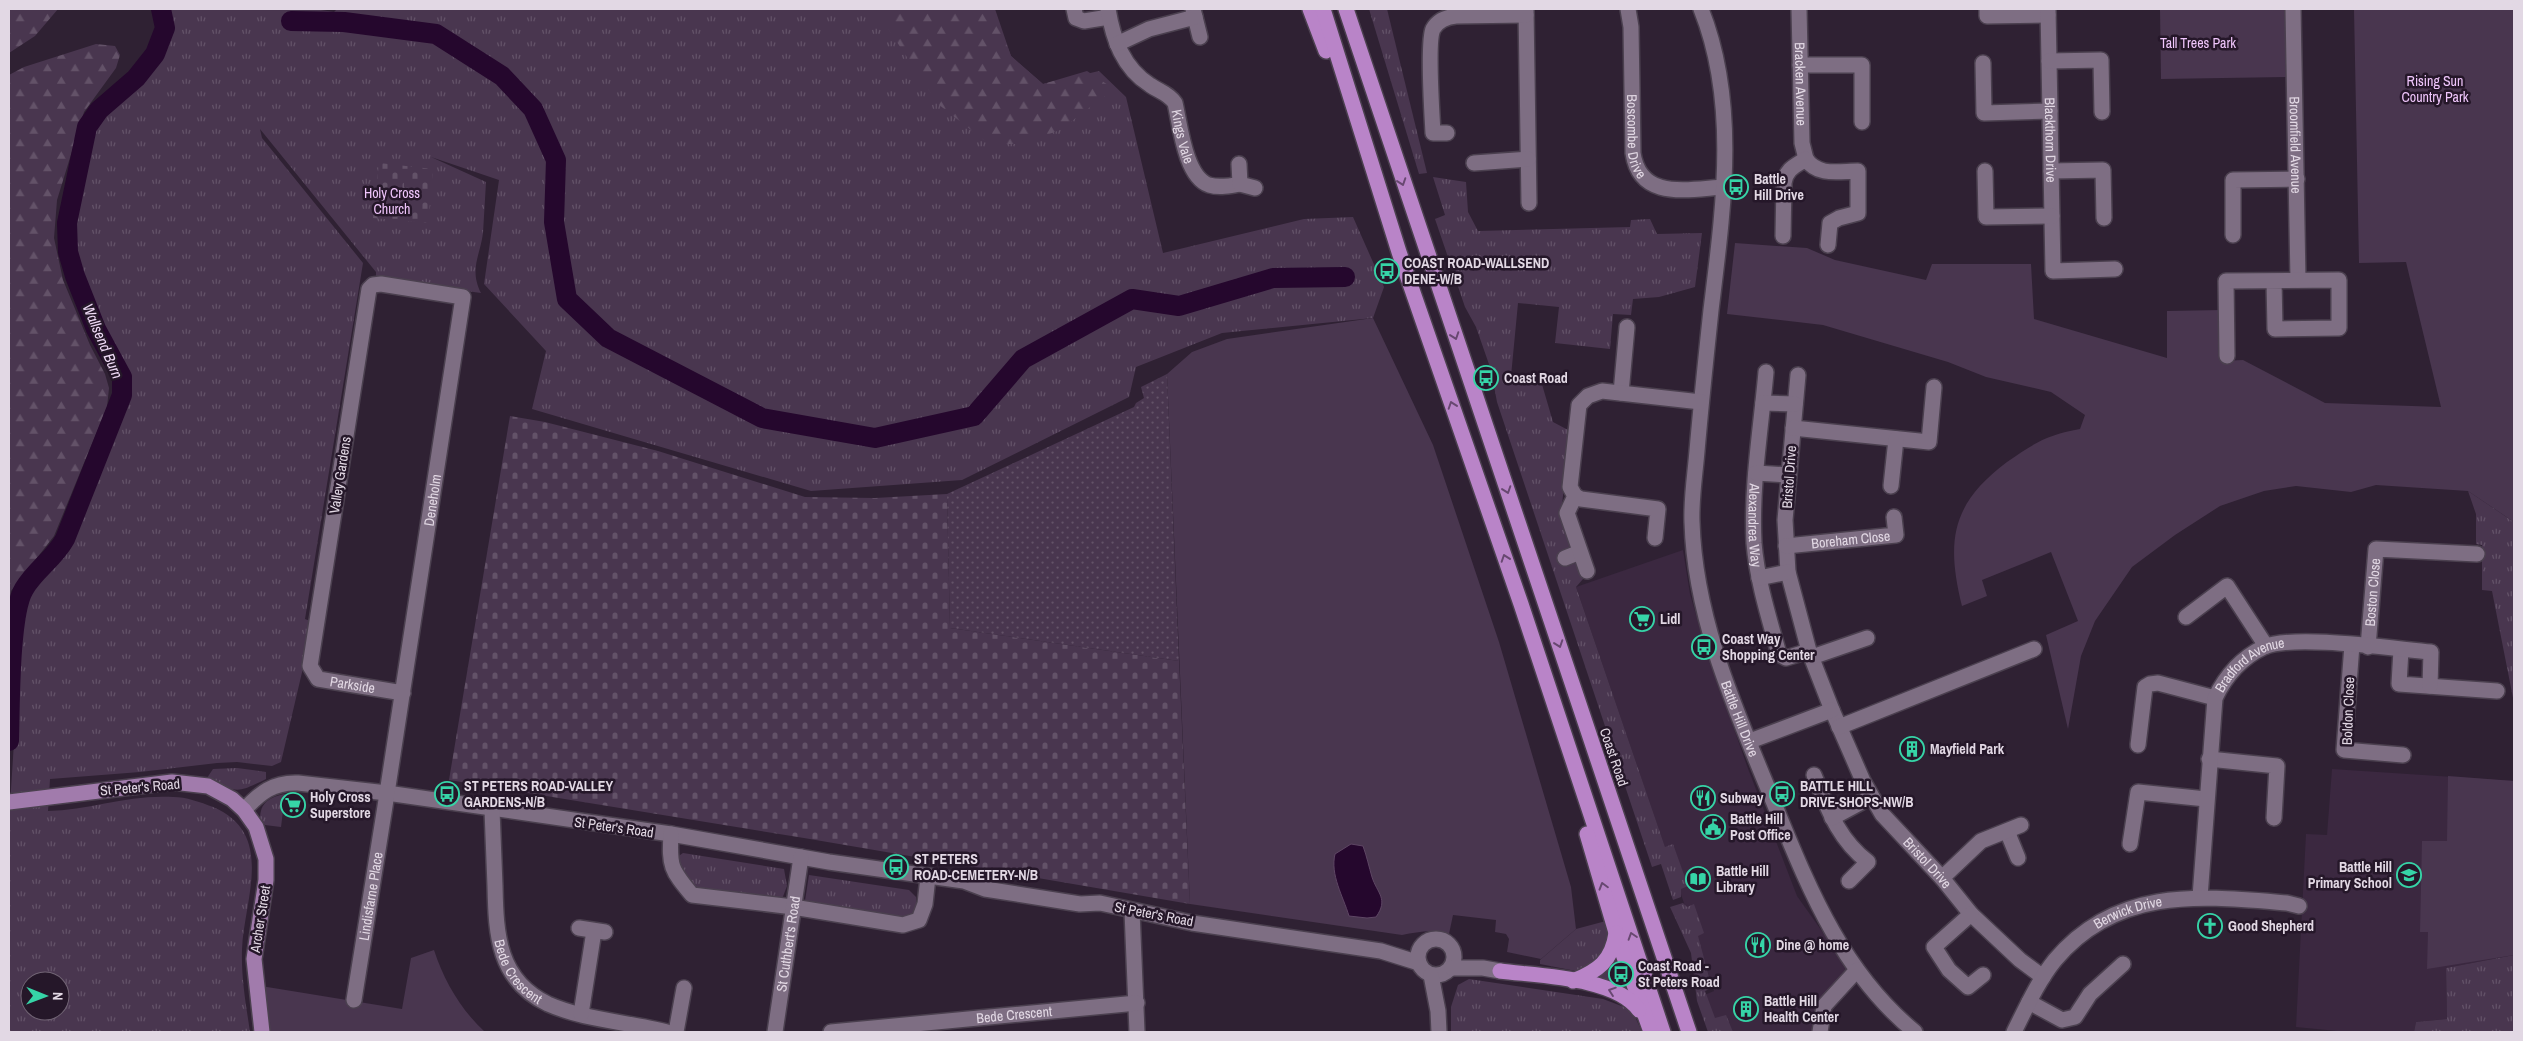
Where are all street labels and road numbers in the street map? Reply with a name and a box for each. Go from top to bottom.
street label: Bracken Avenue [1791,42,1811,126]
street label: Boscombe Drive [1623,94,1650,182]
street label: Broomfield Avenue [2286,96,2305,194]
street label: Blackthorn Drive [2041,97,2060,183]
street label: Kings Vale [1168,108,1198,166]
street label: Valley Gardens [325,435,355,515]
street label: Bristol Drive [1778,445,1800,509]
street label: Deneholm [420,473,445,527]
street label: Alexandrea Way [1744,482,1766,569]
street label: Boreham Close [1810,527,1891,552]
street label: Boston Close [2361,557,2384,627]
street label: Bradford Avenue [2211,634,2285,696]
street label: Parkside [329,672,376,697]
street label: Boldon Close [2338,677,2358,745]
street label: Battle Hill Drive [1717,678,1763,759]
street label: Coast Road [1596,725,1632,789]
street label: St Peter's Road [99,775,181,799]
street label: St Peter's Road [573,813,655,841]
street label: Bristol Drive [1899,833,1956,892]
street label: Lindisfarne Place [355,851,387,942]
street label: Archer Street [246,884,274,955]
street label: Berwick Drive [2090,892,2163,933]
street label: St Cuthbert's Road [772,895,804,993]
street label: St Peter's Road [1113,898,1195,930]
street label: Bede Crescent [490,938,546,1008]
street label: Bede Crescent [975,1002,1053,1027]

